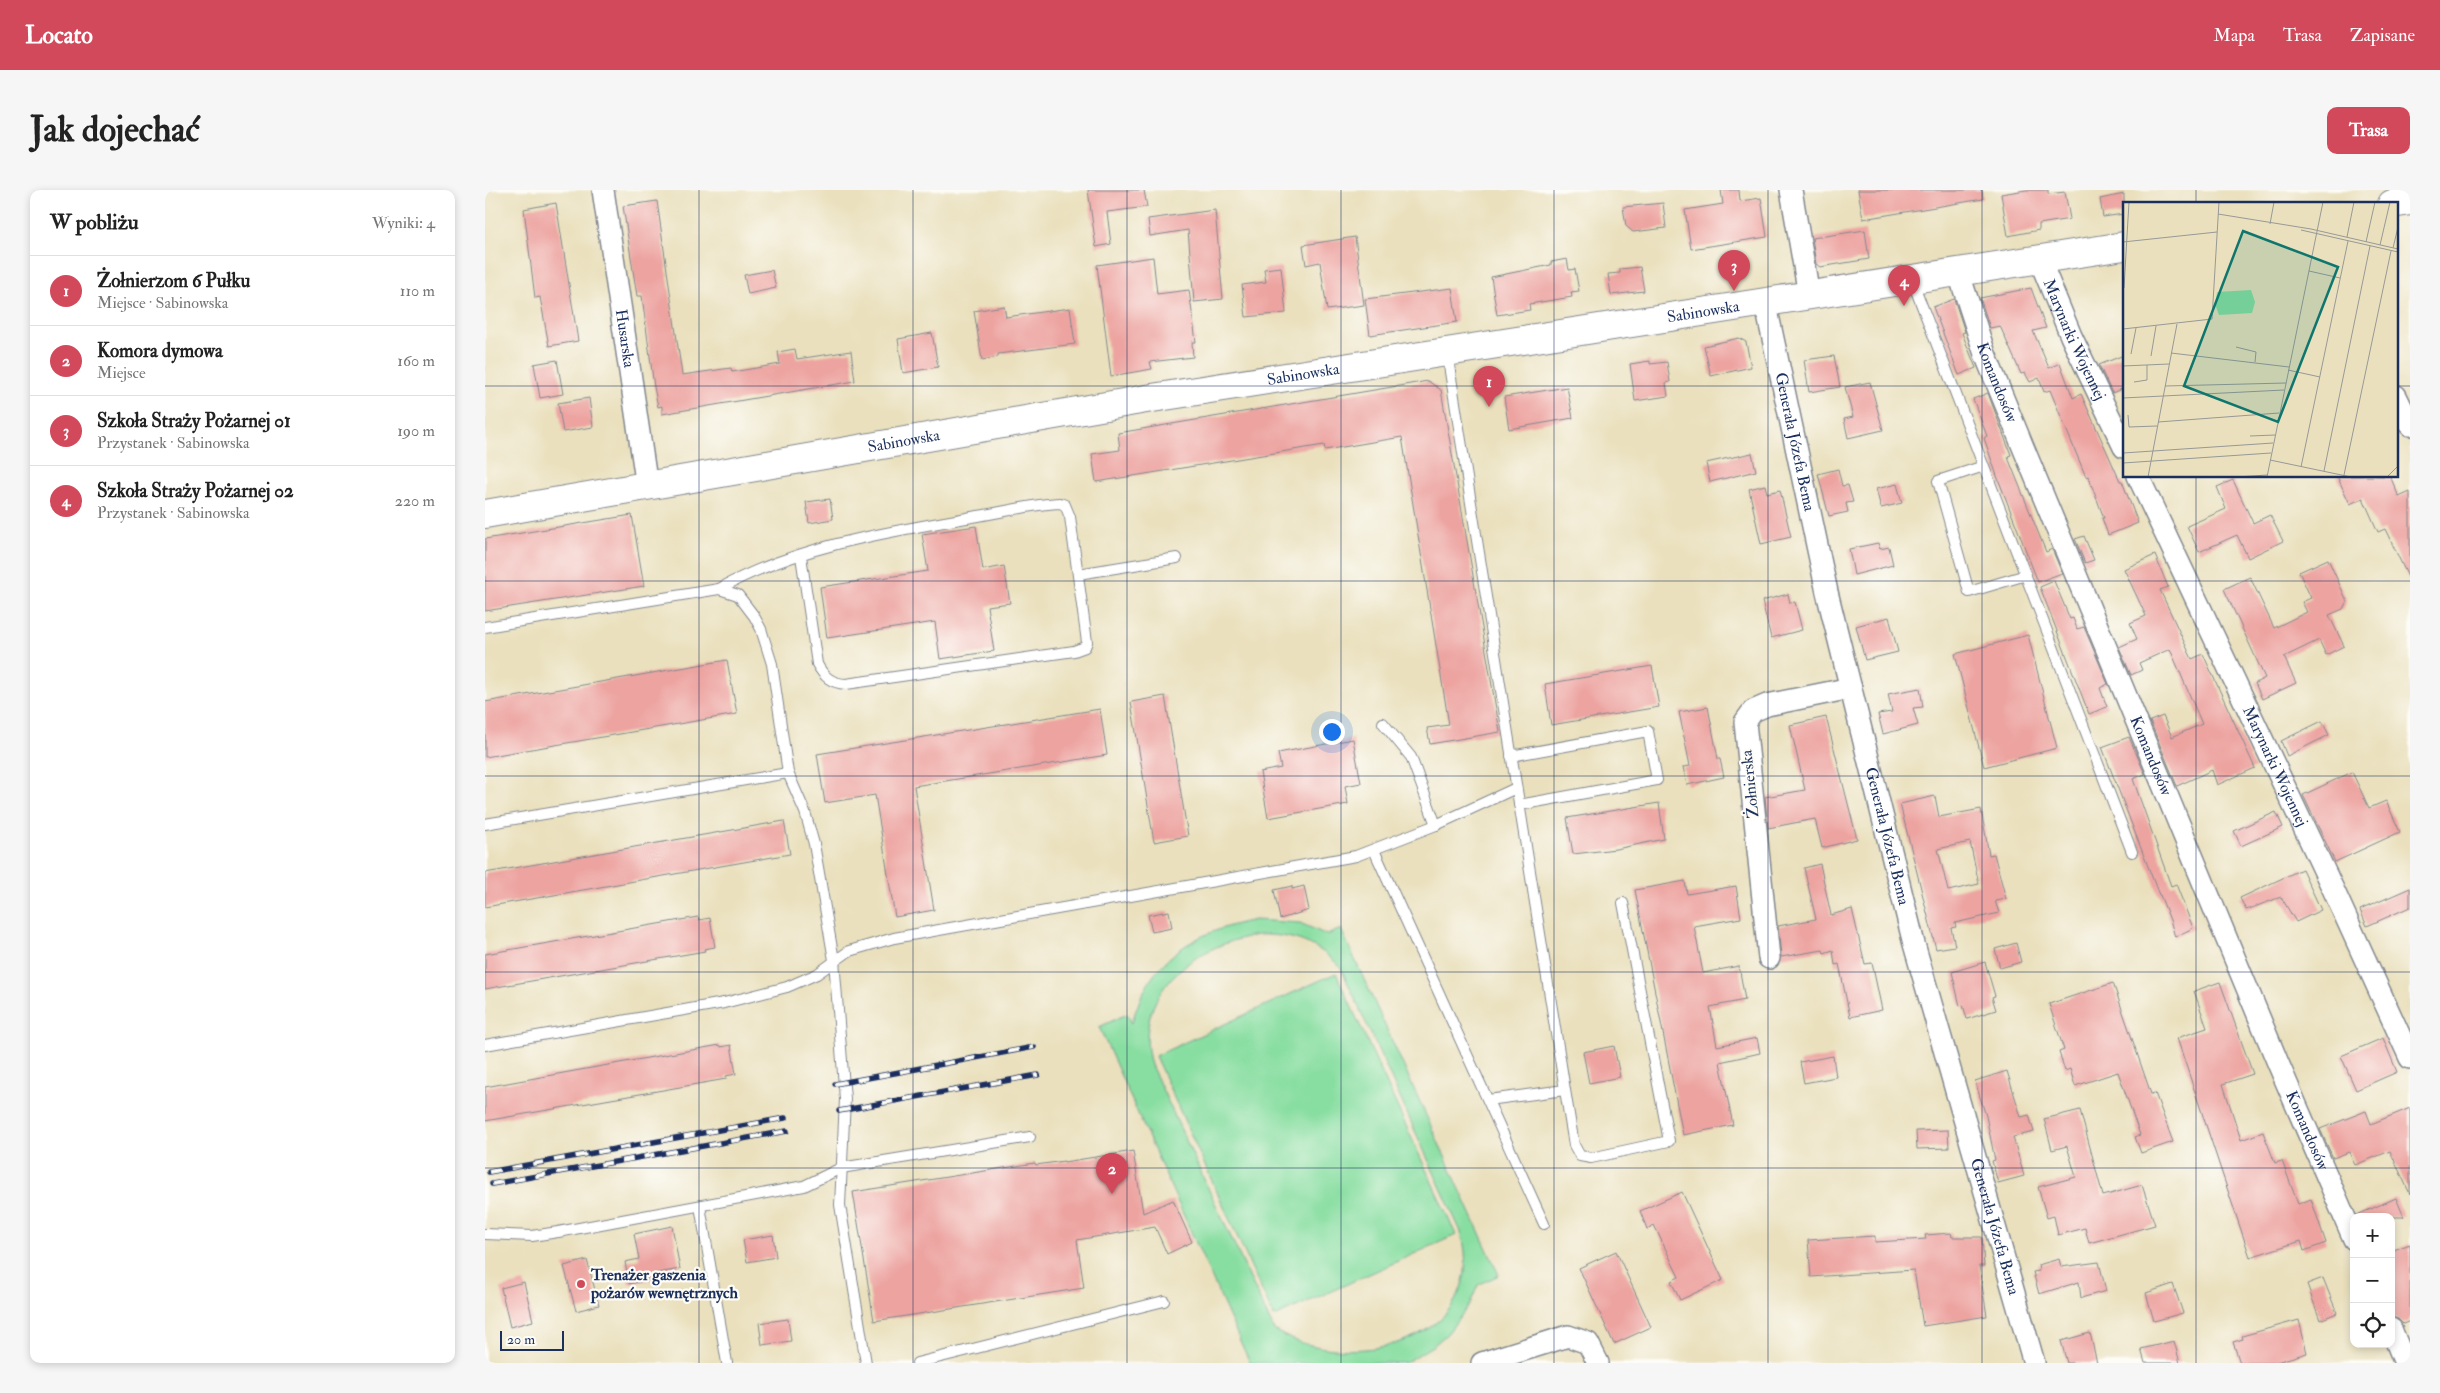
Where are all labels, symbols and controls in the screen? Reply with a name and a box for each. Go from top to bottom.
text: Locato [25,20,93,51]
text: Mapa [2214,24,2255,47]
text: Trasa [2283,24,2322,47]
text: Zapisane [2350,24,2415,47]
button: Trasa [2327,107,2410,154]
text: Jak dojechać [30,108,200,152]
inset map [2123,202,2397,478]
text: W pobliżu [50,209,139,236]
text: Wyniki: 4 [372,213,435,233]
pin: 3 [1718,250,1750,291]
pin: 4 [1888,265,1920,306]
text: Żołnierzom 6 Pułku [97,269,250,293]
street label: Marynarki Wojennej [2039,276,2110,404]
text: 1 [63,281,69,301]
text: 110 m [400,281,435,301]
text: Miejsce · Sabinowska [97,293,228,313]
street label: Sabinowska [1666,296,1741,327]
street label: Husarska [611,308,639,369]
text: Komora dymowa [97,339,223,363]
street label: Komandosów [1972,340,2022,426]
text: 2 [62,351,70,371]
text: 160 m [397,351,435,371]
street label: Sabinowska [1266,359,1341,390]
text: Miejsce [97,363,146,383]
pin: 1 [1473,366,1505,407]
street label: Generała Józefa Bema [1771,371,1820,513]
text: Szkoła Straży Pożarnej 01 [97,409,291,433]
text: 3 [63,421,69,441]
text: 190 m [397,421,435,441]
street label: Sabinowska [866,425,942,457]
text: Przystanek · Sabinowska [97,433,249,453]
text: Szkoła Straży Pożarnej 02 [97,479,294,503]
text: 4 [62,491,70,511]
text: 220 m [395,491,435,511]
text: Przystanek · Sabinowska [97,503,249,523]
street label: Marynarki Wojennej [2238,703,2312,830]
street label: Komandosów [2125,713,2177,800]
your location [1319,719,1345,745]
street label: Żołnierska [1735,749,1764,819]
street label: Generała Józefa Bema [1861,765,1914,908]
street label: Komandosów [2281,1088,2334,1174]
pin: 2 [1096,1153,1128,1194]
street label: Generała Józefa Bema [1966,1156,2024,1298]
map controls [2350,1213,2395,1348]
button: + [2350,1213,2395,1258]
button: − [2350,1258,2395,1303]
place label: Trenażer gaszenia pożarów wewnętrznych [590,1265,738,1304]
marker: Trenażer gaszenia pożarów wewnętrznych [575,1278,587,1290]
button: locate [2350,1303,2395,1348]
scale bar [500,1328,564,1351]
text: 20 m [507,1331,535,1348]

